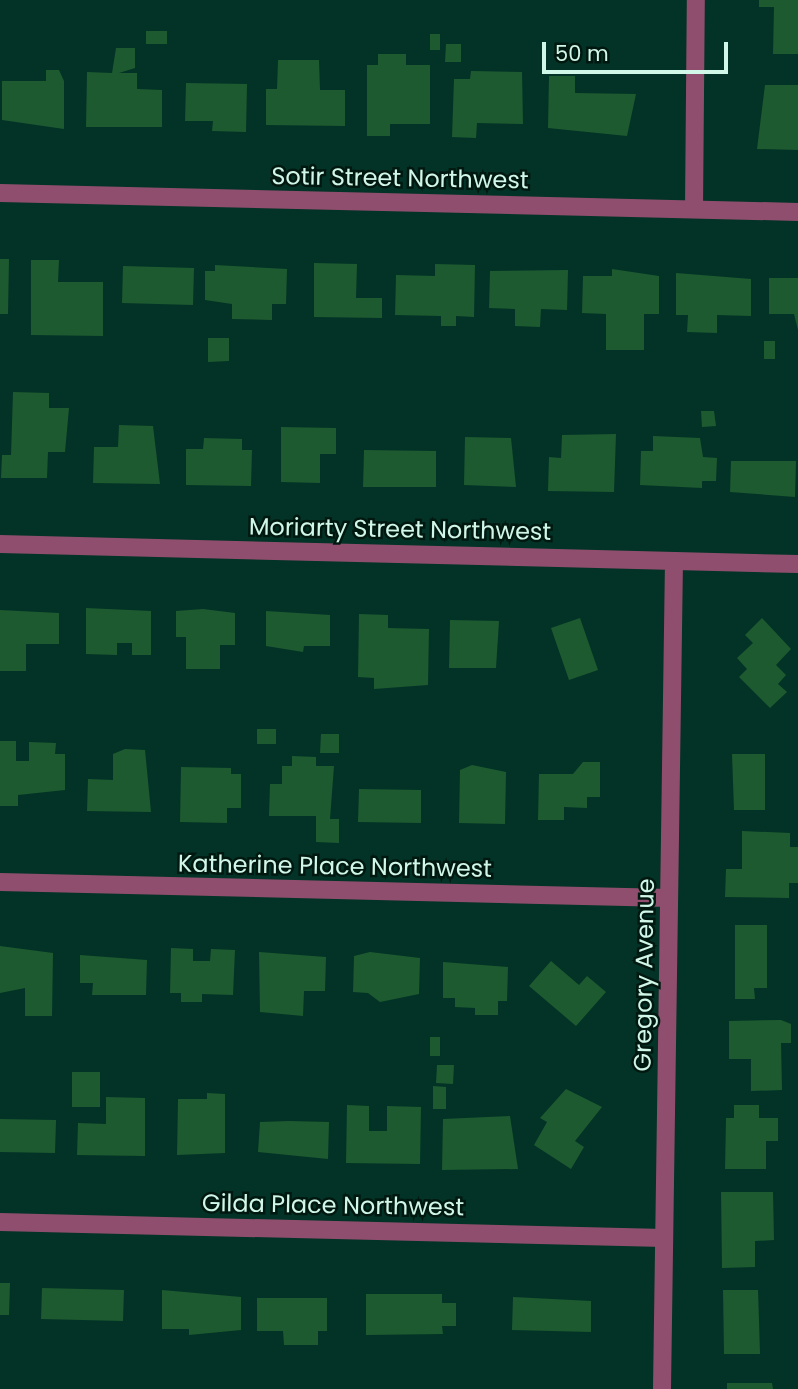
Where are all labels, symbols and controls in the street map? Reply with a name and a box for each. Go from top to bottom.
scale bar [546,28,732,72]
text: 50 m [555,39,609,68]
street label: Sotir Street Northwest [271,161,529,195]
street label: Moriarty Street Northwest [249,512,551,546]
street label: Katherine Place Northwest [178,849,492,883]
street label: Gregory Avenue [628,878,660,1072]
street label: Gilda Place Northwest [202,1188,464,1222]

